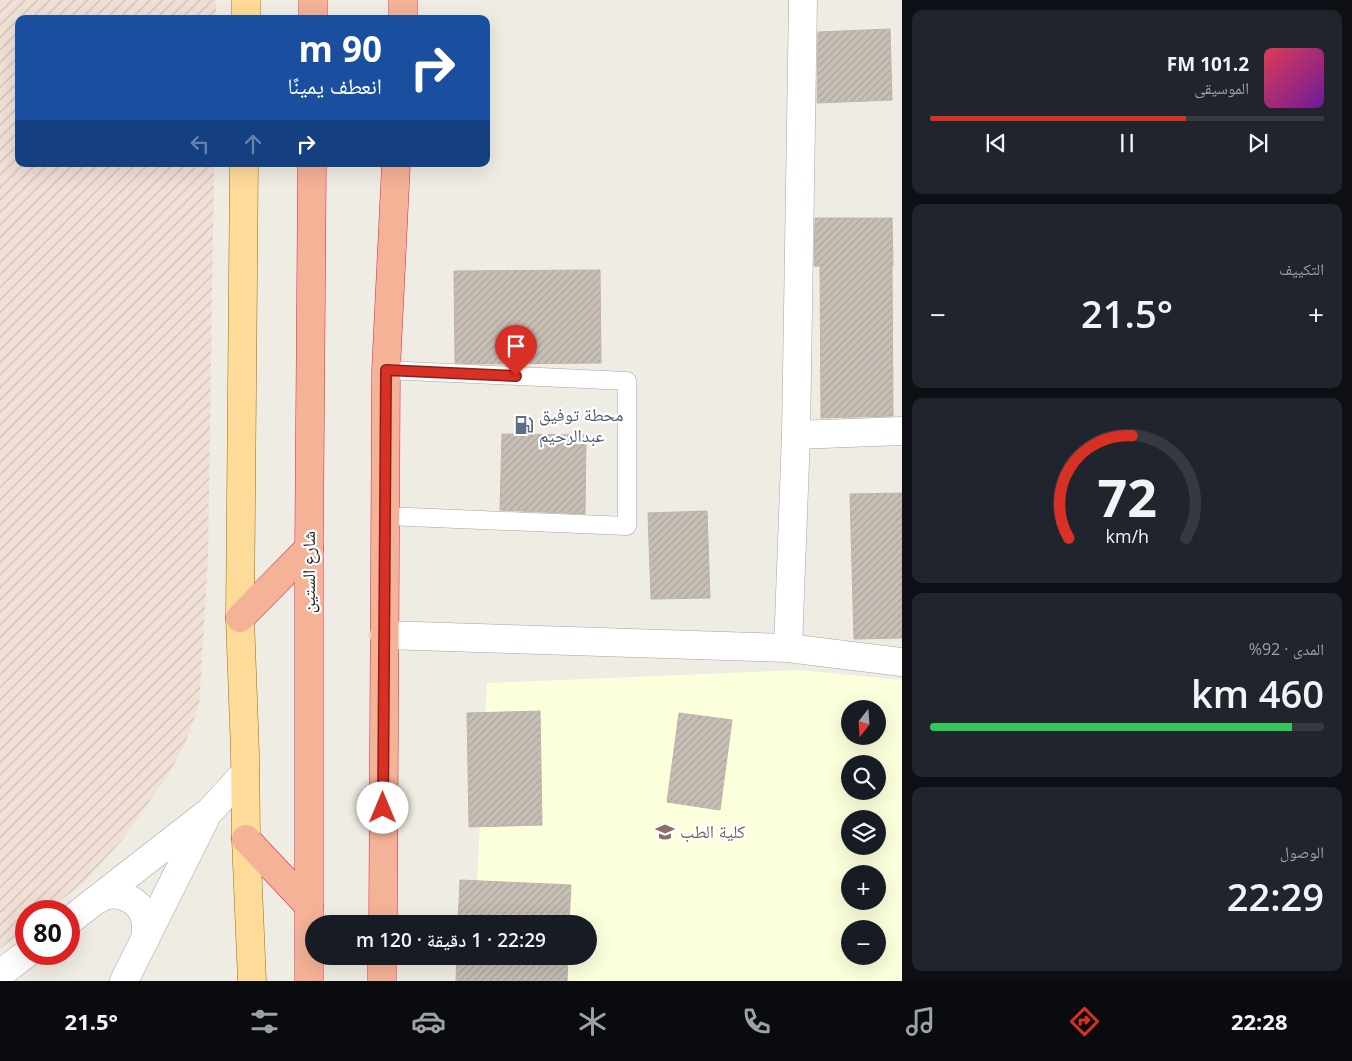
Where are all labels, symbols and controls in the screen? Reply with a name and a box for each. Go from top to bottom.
text: 90 m [299,25,382,72]
icon: right [400,35,465,100]
text: 101.2 FM [1167,51,1249,77]
text: انعطف يمينًا [288,70,382,100]
text: الموسيقى [1194,77,1249,99]
icon: previous [982,129,1010,157]
icon: pause [1113,129,1141,157]
icon: next [1244,129,1272,157]
icon: left [186,130,214,158]
icon: ahead [239,130,267,158]
icon: right [292,130,320,158]
text: التكييف [1279,258,1324,280]
text: 21.5° [1081,287,1173,339]
text: − [930,295,946,333]
text: + [1308,295,1324,333]
pin [495,325,537,376]
icon: arrive [502,332,530,360]
place label: محطة توفيق عبدالرحيم [539,402,624,448]
fuel station icon: محطة توفيق عبدالرحيم [513,414,535,436]
text: 72 [1097,461,1157,532]
text: km/h [1105,524,1149,548]
street label: شارع الستين [296,531,320,613]
text: المدى · 92% [1249,638,1324,660]
text: 460 km [1191,667,1324,719]
north arrow [841,700,886,745]
map controls [841,700,886,965]
button: search [841,755,886,800]
position arrow [356,781,408,833]
button: layers [841,810,886,855]
place label: كلية الطب [680,819,746,843]
school or university icon: كلية الطب [654,821,676,843]
text: الوصول [1280,841,1324,863]
button: + [841,865,886,910]
text: 22:29 [1227,870,1324,922]
speed limit sign: 80 [15,900,80,965]
button: − [841,920,886,965]
text: 22:29 · 1 دقيقة · 120 m [356,927,546,953]
icon: filters [247,1004,282,1039]
icon: car [411,1004,446,1039]
icon: climate [575,1004,610,1039]
icon: phone [739,1004,774,1039]
icon: music [903,1004,938,1039]
icon: directions [1067,1004,1102,1039]
text: 21.5° [65,1006,118,1036]
text: 22:28 [1231,1006,1288,1036]

